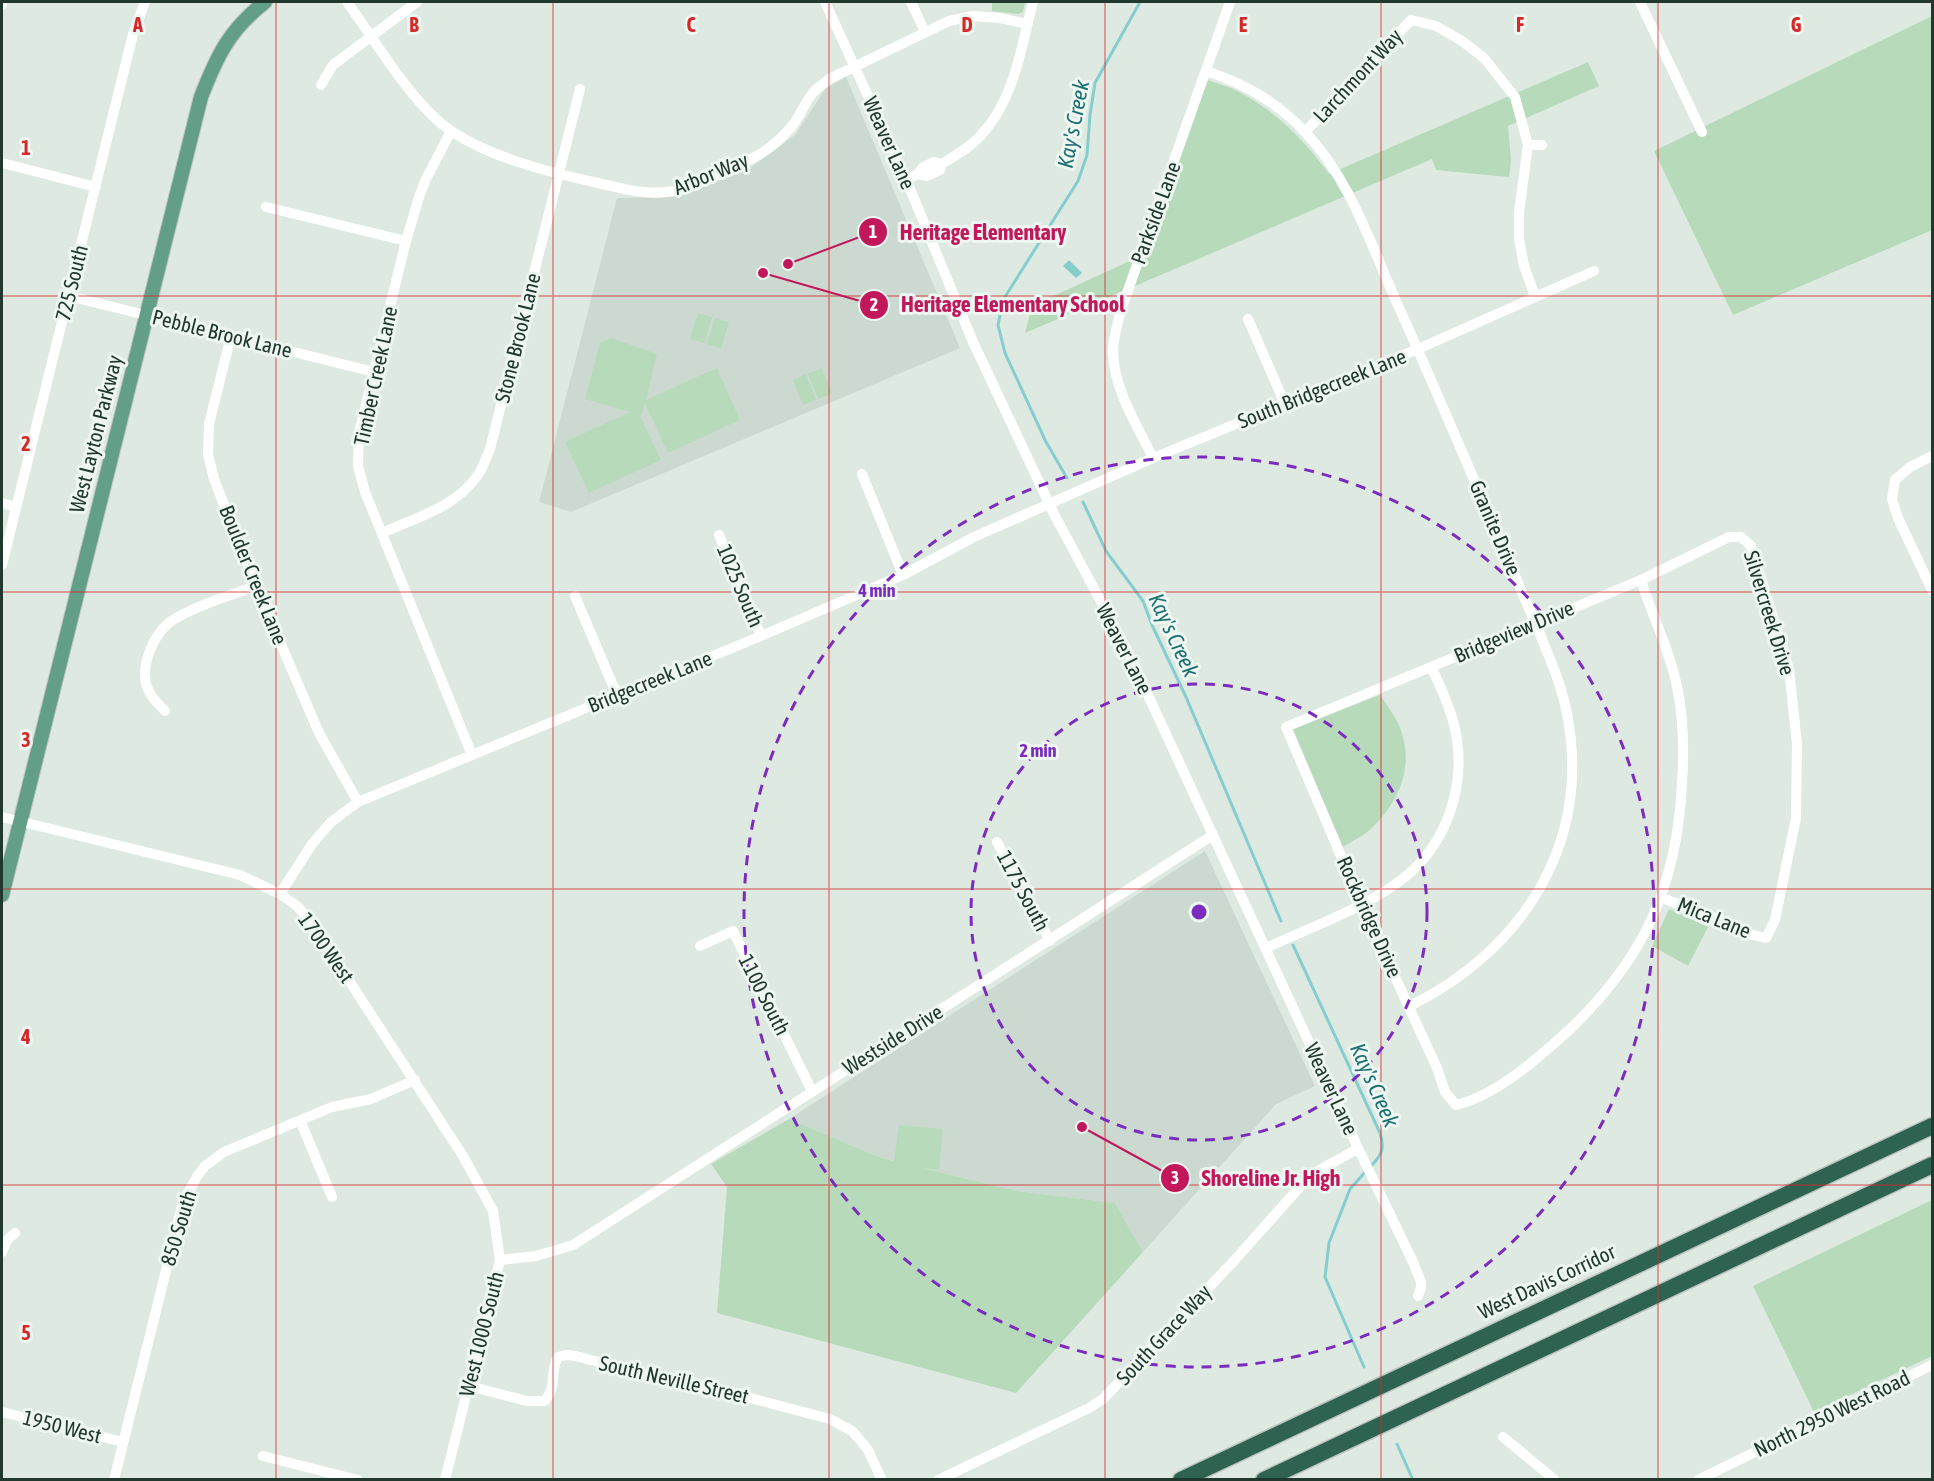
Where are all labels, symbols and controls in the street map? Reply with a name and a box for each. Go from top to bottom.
text: A [132,13,143,36]
text: B [409,13,419,36]
text: C [687,13,696,36]
text: D [961,13,973,36]
text: E [1239,13,1248,36]
text: F [1516,13,1524,36]
text: G [1791,13,1802,36]
street label: Larchmont Way [1308,23,1407,127]
water label: Kay's Creek [1052,78,1094,170]
street label: Weaver Lane [859,93,921,192]
text: 1 [21,136,31,159]
street label: Arbor Way [670,147,752,199]
street label: Parkside Lane [1125,158,1185,267]
callout: Heritage Elementary [858,212,1079,252]
text: Heritage Elementary [900,219,1066,245]
text: 1 [869,221,877,242]
street label: 725 South [50,242,92,323]
street label: Stone Brook Lane [489,270,545,405]
callout: Heritage Elementary School [859,285,1137,325]
text: Heritage Elementary School [901,291,1126,317]
text: 2 [870,294,878,315]
street label: Pebble Brook Lane [150,304,294,362]
street label: Timber Creek Lane [349,304,401,448]
street label: South Bridgecreek Lane [1234,343,1409,433]
street label: West Layton Parkway [64,352,126,515]
text: 2 [21,432,31,455]
street label: Granite Drive [1465,477,1527,579]
street label: Boulder Creek Lane [215,501,293,648]
street label: 1025 South [713,541,769,631]
street label: Silvercreek Drive [1740,548,1800,678]
text: 4 min [858,580,896,601]
water label: Kay's Creek [1143,589,1205,681]
street label: Bridgeview Drive [1450,595,1577,667]
street label: Weaver Lane [1092,599,1158,698]
street label: Bridgecreek Lane [584,645,715,717]
text: 3 [21,728,31,751]
text: 2 min [1020,740,1057,761]
street label: 1175 South [993,846,1055,935]
street label: Rockbridge Drive [1332,852,1407,981]
street label: Mica Lane [1674,892,1755,943]
centre of rings [1189,902,1209,922]
street label: 1700 West [294,908,360,987]
street label: 1100 South [734,950,795,1039]
street label: Westside Drive [838,999,947,1079]
text: 4 [20,1025,31,1048]
street label: Weaver Lane [1300,1039,1364,1138]
water label: Kay's Creek [1345,1039,1405,1131]
callout: Shoreline Jr. High [1160,1158,1353,1198]
text: Shoreline Jr. High [1202,1165,1340,1191]
text: 3 [1171,1167,1179,1188]
street label: 850 South [155,1187,201,1268]
street label: West Davis Corridor [1474,1239,1620,1323]
street label: West 1000 South [454,1269,508,1399]
street label: South Grace Way [1111,1279,1216,1389]
text: 5 [21,1321,31,1344]
street label: South Neville Street [597,1350,751,1408]
street label: North 2950 West Road [1750,1365,1913,1461]
street label: 1950 West [21,1405,104,1447]

